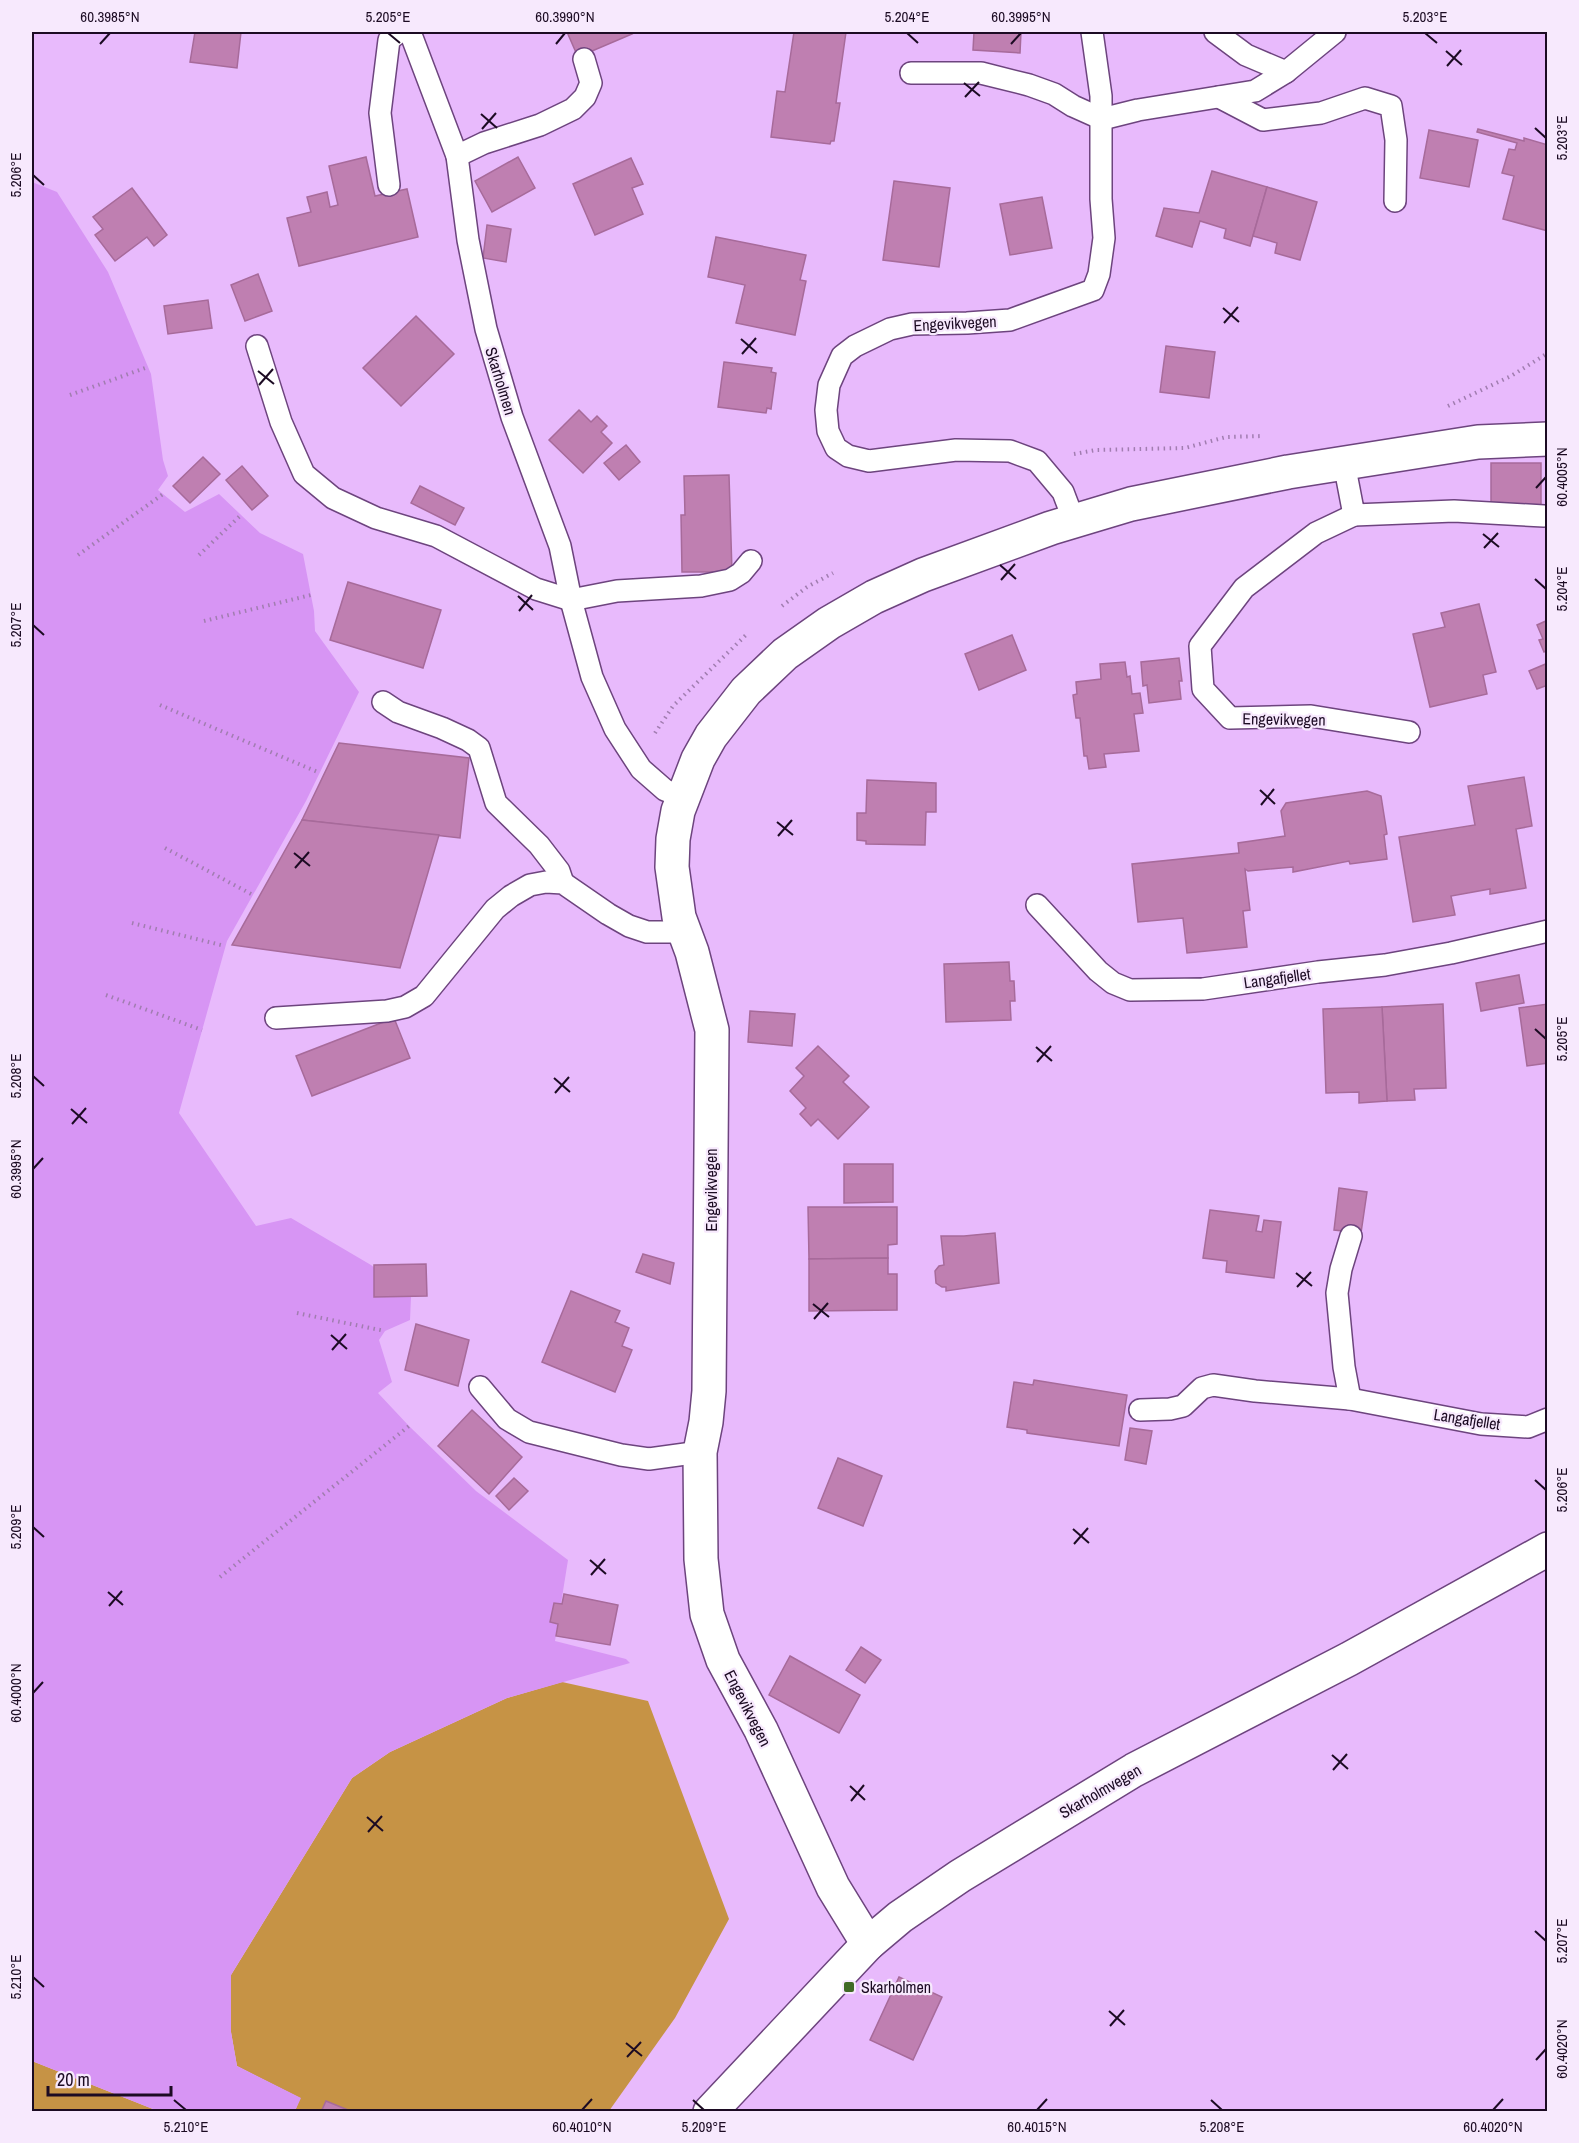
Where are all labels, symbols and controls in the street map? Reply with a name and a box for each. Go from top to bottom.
text: 60.3985°N [80,6,140,27]
text: 5.205°E [366,6,411,27]
text: 60.3990°N [535,6,595,27]
text: 5.204°E [885,6,930,27]
text: 60.3995°N [991,6,1051,27]
text: 5.203°E [1403,6,1448,27]
text: 5.203°E [1551,116,1572,161]
text: 5.206°E [5,153,26,198]
street label: Engevikvegen [913,310,997,336]
street label: Skarholmen [480,344,522,418]
text: 60.4005°N [1551,447,1572,507]
text: 5.204°E [1551,567,1572,612]
text: 5.207°E [5,603,26,648]
street label: Engevikvegen [1242,707,1326,731]
street label: Langafjellet [1242,962,1312,994]
text: 5.205°E [1551,1017,1572,1062]
text: 5.208°E [5,1054,26,1099]
text: 60.3995°N [5,1139,26,1199]
street label: Engevikvegen [700,1148,722,1232]
street label: Langafjellet [1432,1403,1502,1435]
text: 5.206°E [1551,1468,1572,1513]
text: 5.209°E [5,1505,26,1550]
text: 60.4000°N [5,1663,26,1723]
street label: Engevikvegen [719,1666,777,1750]
street label: Skarholmvegen [1055,1759,1145,1823]
text: 5.207°E [1551,1919,1572,1964]
text: 5.210°E [5,1955,26,2000]
place label: Skarholmen [861,1976,931,1998]
marker: Skarholmen [842,1980,856,1994]
text: 60.4020°N [1551,2019,1572,2079]
scale bar [48,2059,171,2097]
text: 20 m [57,2067,90,2092]
text: 5.210°E [164,2116,209,2137]
text: 60.4010°N [552,2116,612,2137]
text: 5.209°E [682,2116,727,2137]
text: 60.4015°N [1007,2116,1067,2137]
text: 5.208°E [1200,2116,1245,2137]
text: 60.4020°N [1463,2116,1523,2137]

